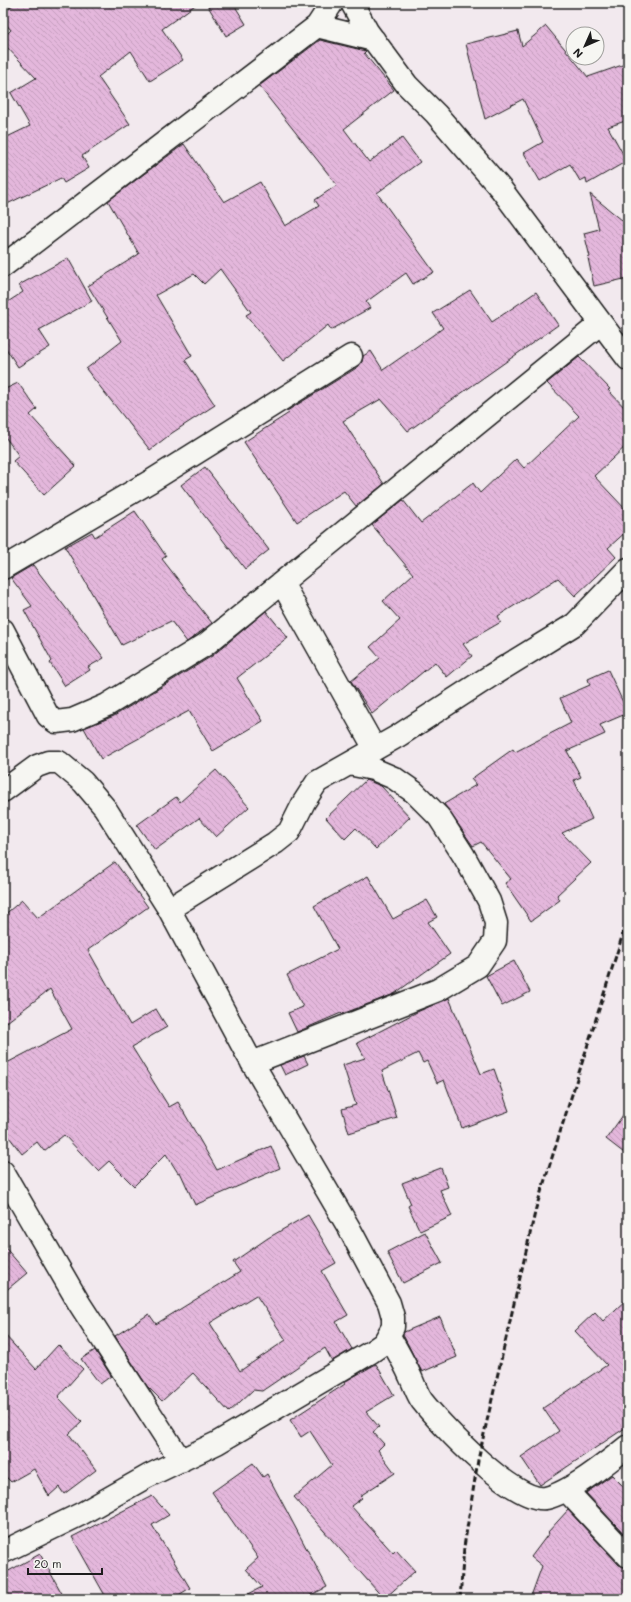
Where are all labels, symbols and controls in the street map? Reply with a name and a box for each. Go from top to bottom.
north arrow [565,26,605,66]
text: N [569,45,586,62]
scale bar [28,1550,102,1576]
text: 20 m [34,1555,62,1571]

